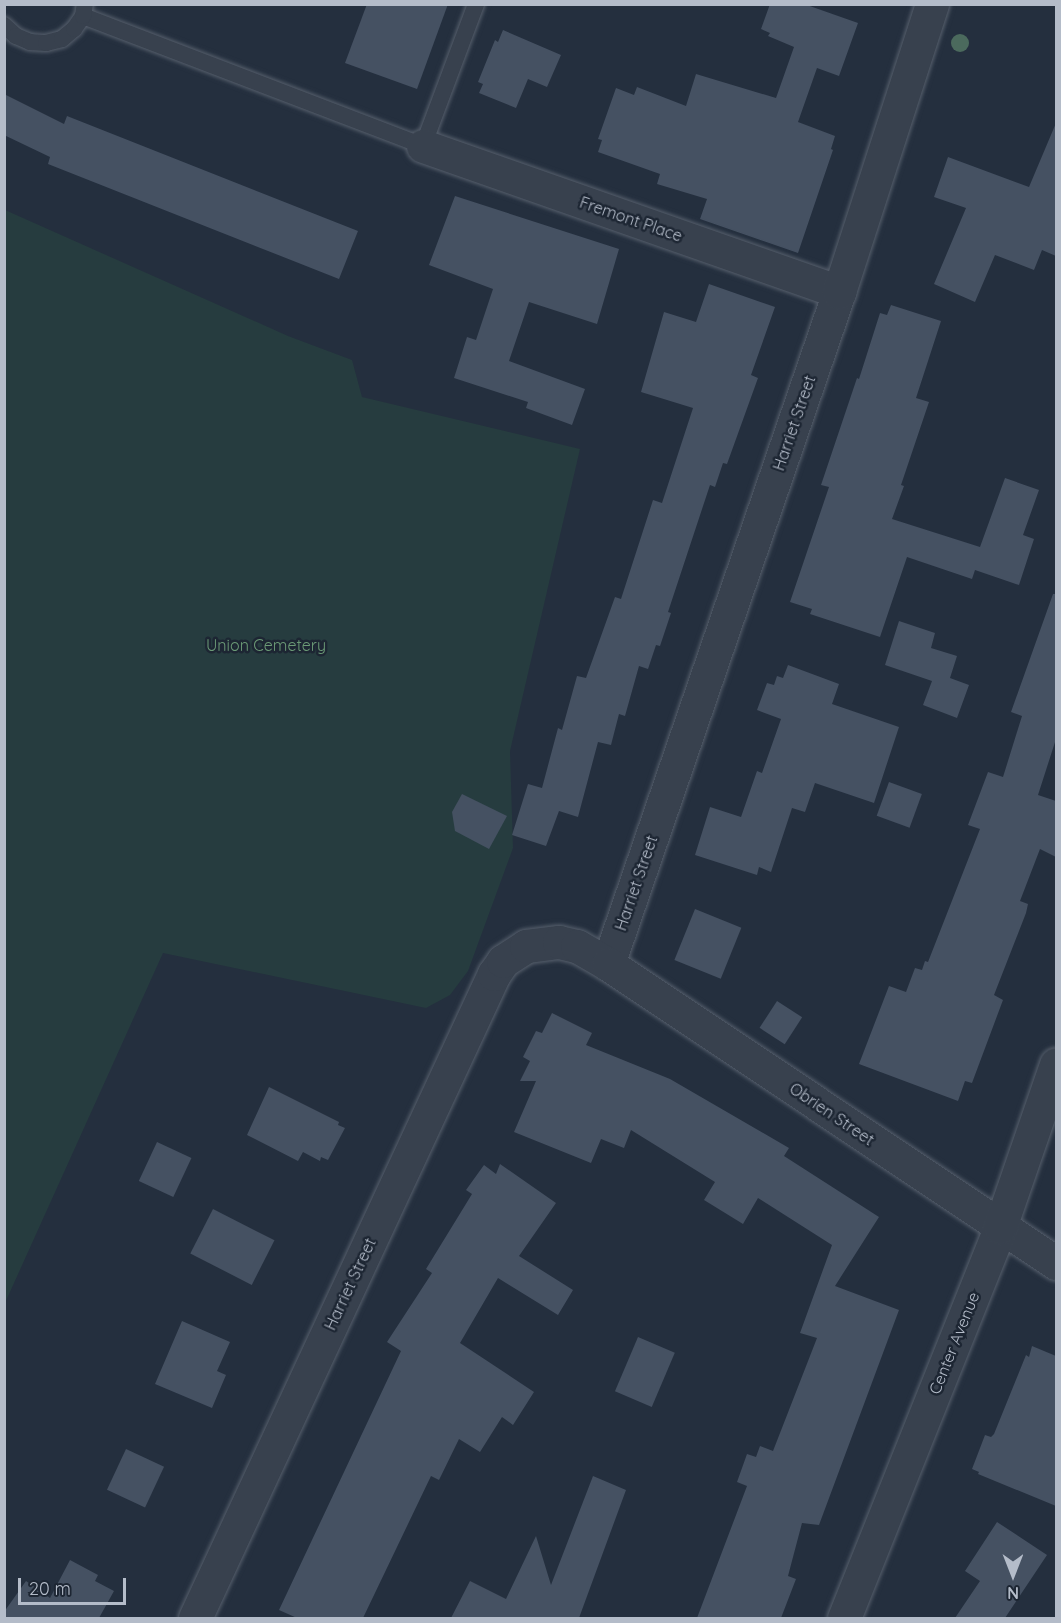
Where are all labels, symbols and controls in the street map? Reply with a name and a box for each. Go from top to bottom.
street label: Fremont Place [577,192,685,246]
street label: Harriet Street [769,373,819,473]
park label: Union Cemetery [206,635,326,655]
street label: Harriet Street [611,833,661,933]
street label: Obrien Street [786,1079,878,1149]
street label: Harriet Street [320,1235,380,1333]
street label: Center Avenue [925,1289,983,1397]
north arrow [983,1545,1043,1605]
scale bar [21,1566,129,1604]
text: 20 m [29,1577,71,1600]
text: N [1007,1583,1019,1603]

